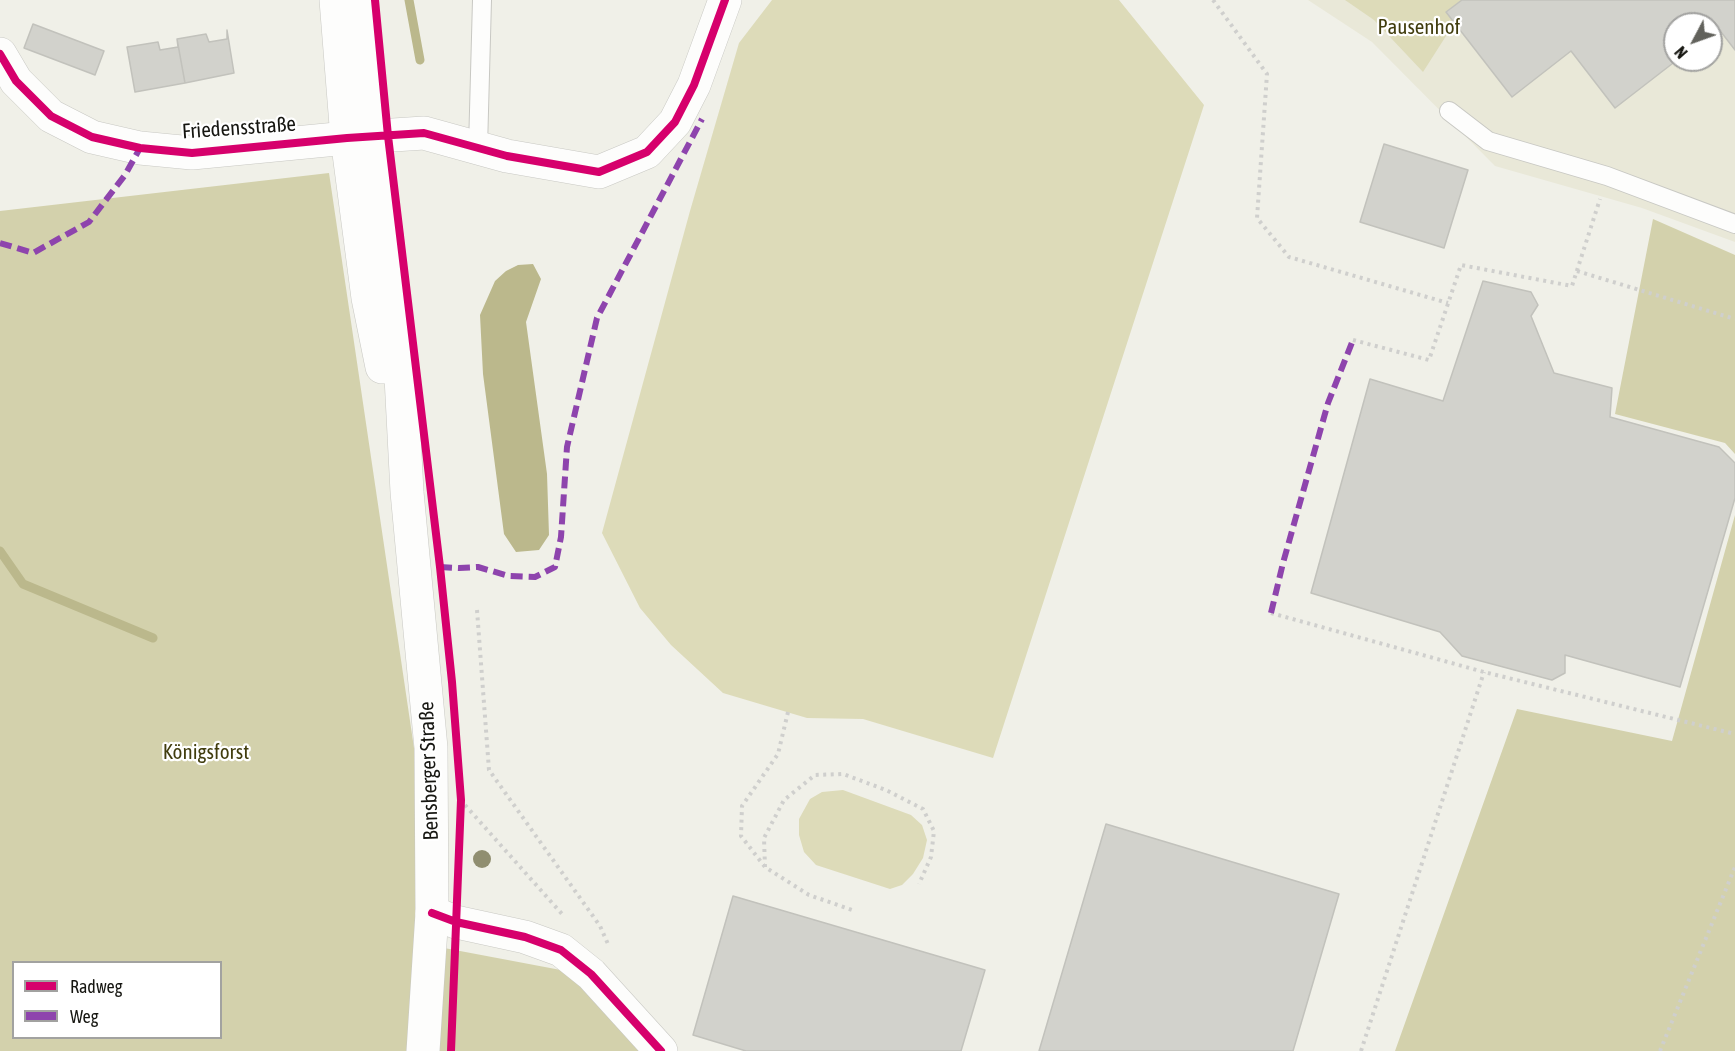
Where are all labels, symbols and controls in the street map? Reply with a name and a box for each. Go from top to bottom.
north arrow [1663,12,1723,72]
park label: Pausenhof [1378,14,1460,40]
text: N [1671,43,1691,62]
street label: Friedensstraße [181,111,297,145]
street label: Bensberger Straße [414,701,444,841]
park label: Königsforst [163,739,249,765]
legend [12,961,222,1039]
text: Radweg [70,976,122,997]
text: Weg [70,1006,98,1027]

